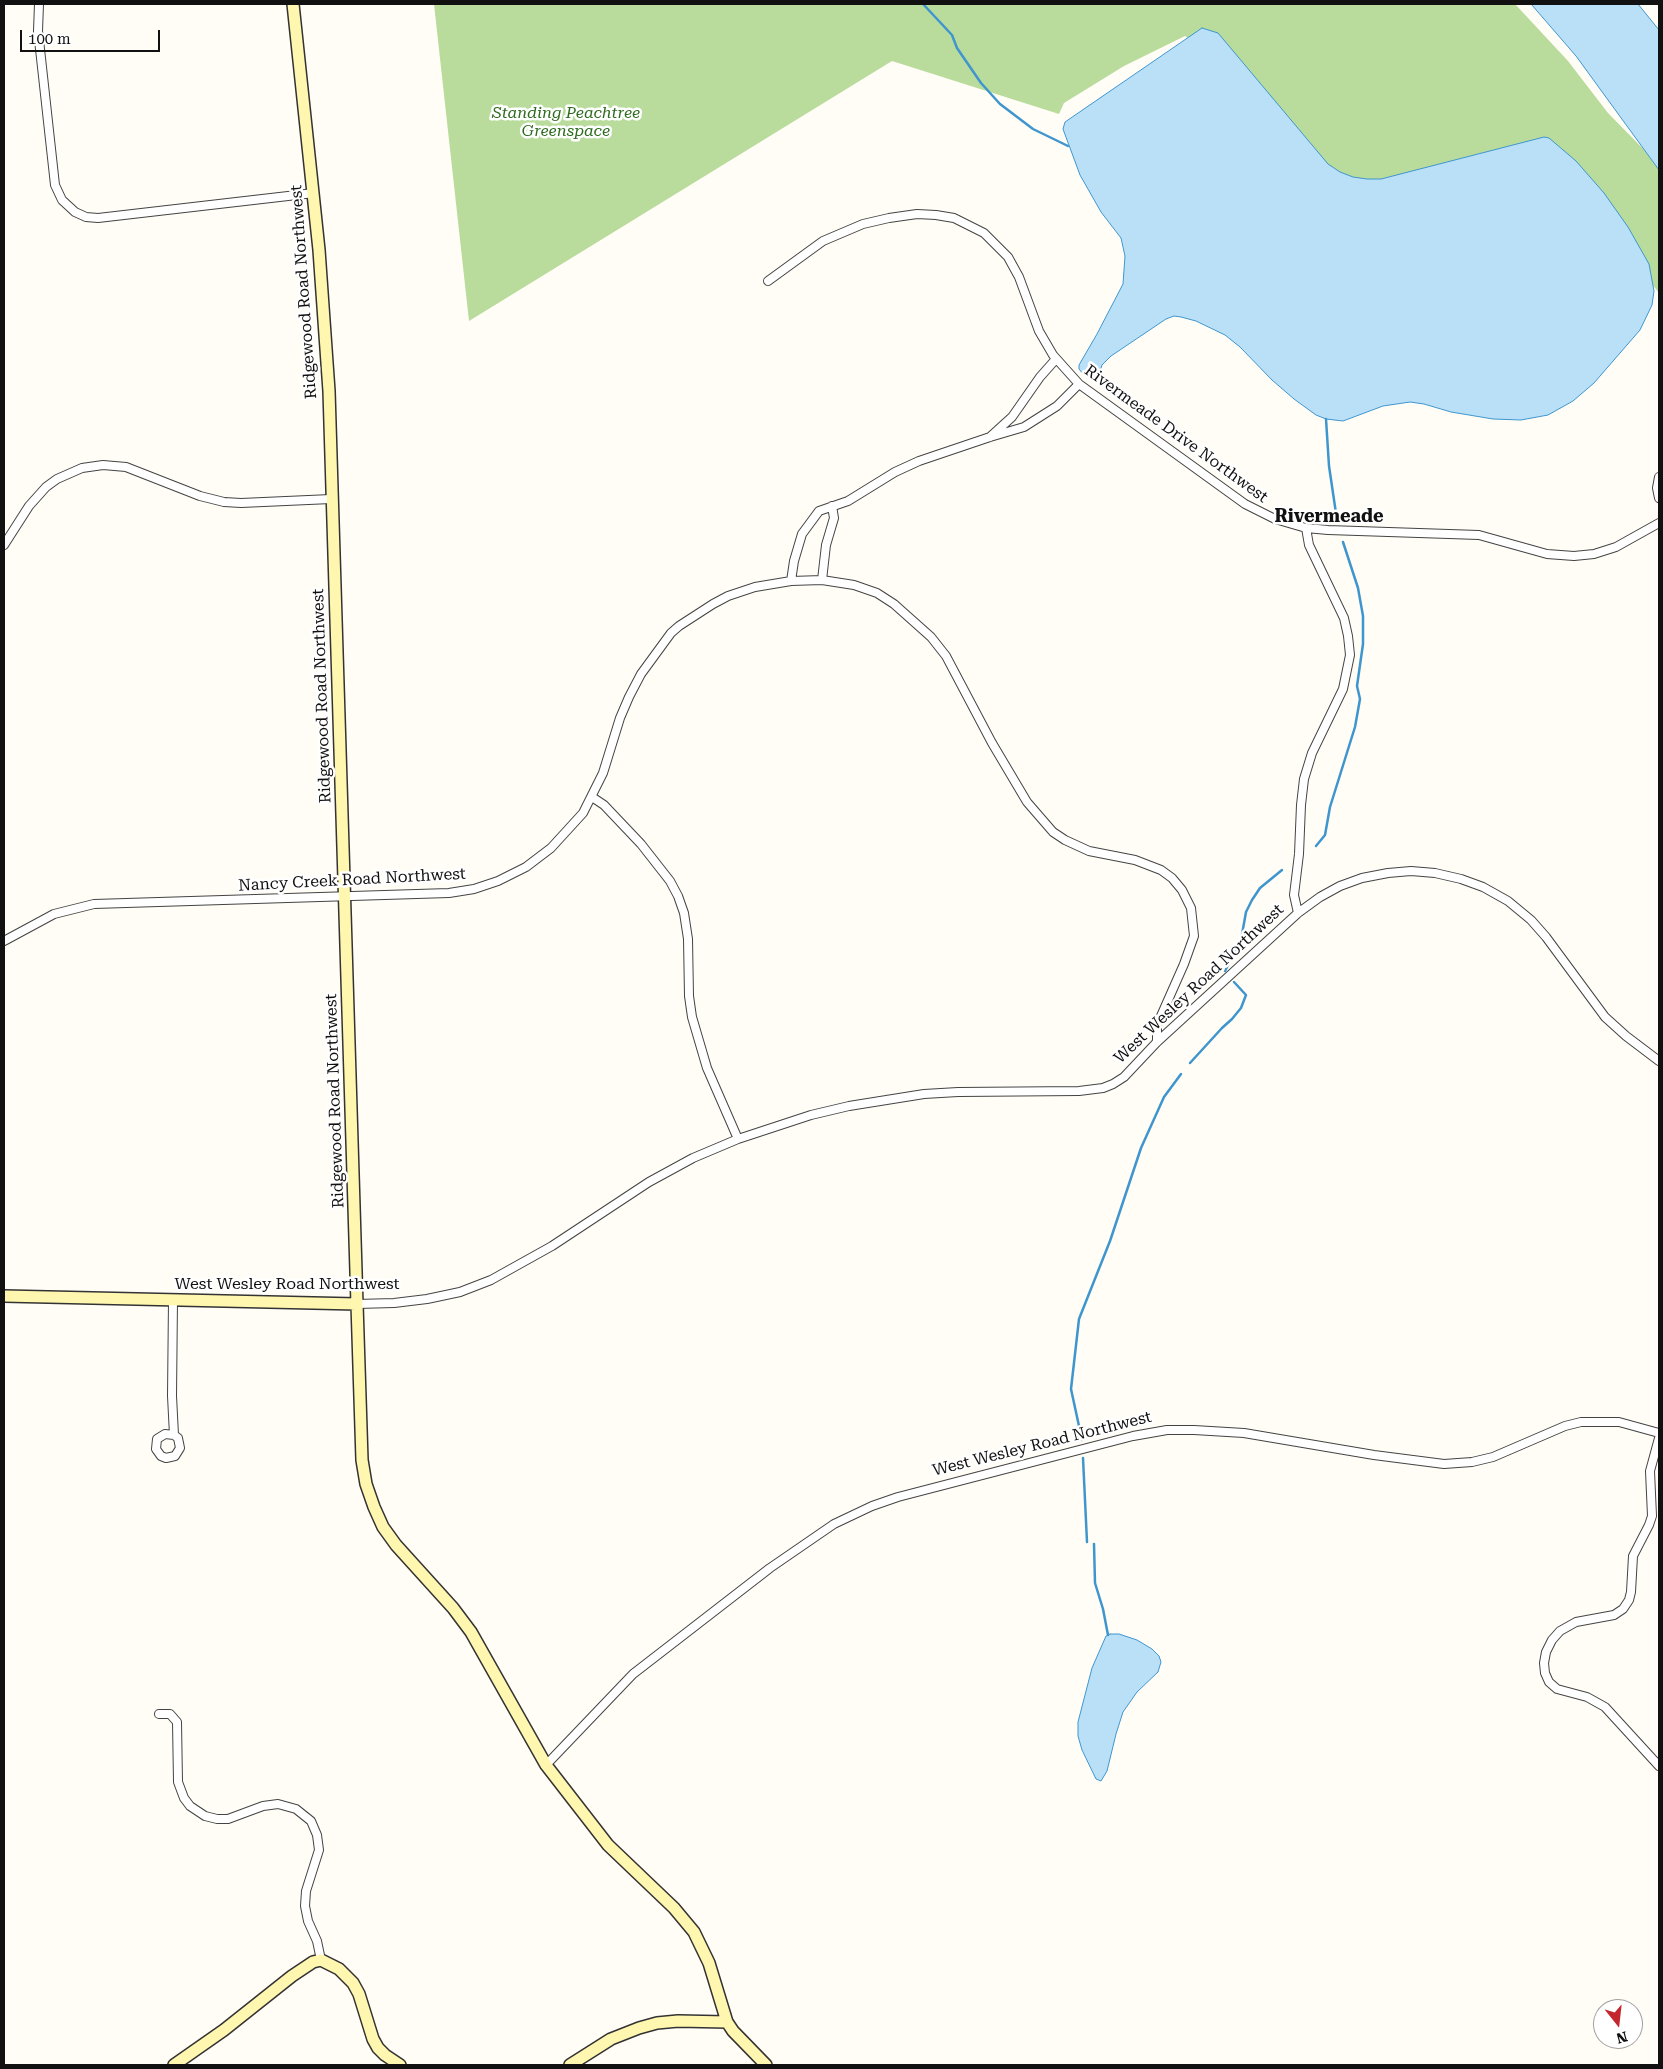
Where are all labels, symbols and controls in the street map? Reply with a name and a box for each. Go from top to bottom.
scale bar [22,20,162,52]
text: 100 m [28,30,71,48]
park label: Standing Peachtree Greenspace [492,103,640,141]
street label: Ridgewood Road Northwest [287,184,321,400]
street label: Rivermeade Drive Northwest [1081,361,1271,507]
district label: Rivermeade [1274,506,1384,528]
street label: Ridgewood Road Northwest [309,588,335,804]
street label: Nancy Creek Road Northwest [238,864,466,896]
street label: West Wesley Road Northwest [1110,900,1288,1068]
street label: Ridgewood Road Northwest [322,993,348,1209]
street label: West Wesley Road Northwest [174,1274,400,1294]
street label: West Wesley Road Northwest [930,1407,1154,1481]
north arrow [1593,1999,1643,2049]
text: N [1614,2028,1629,2047]

